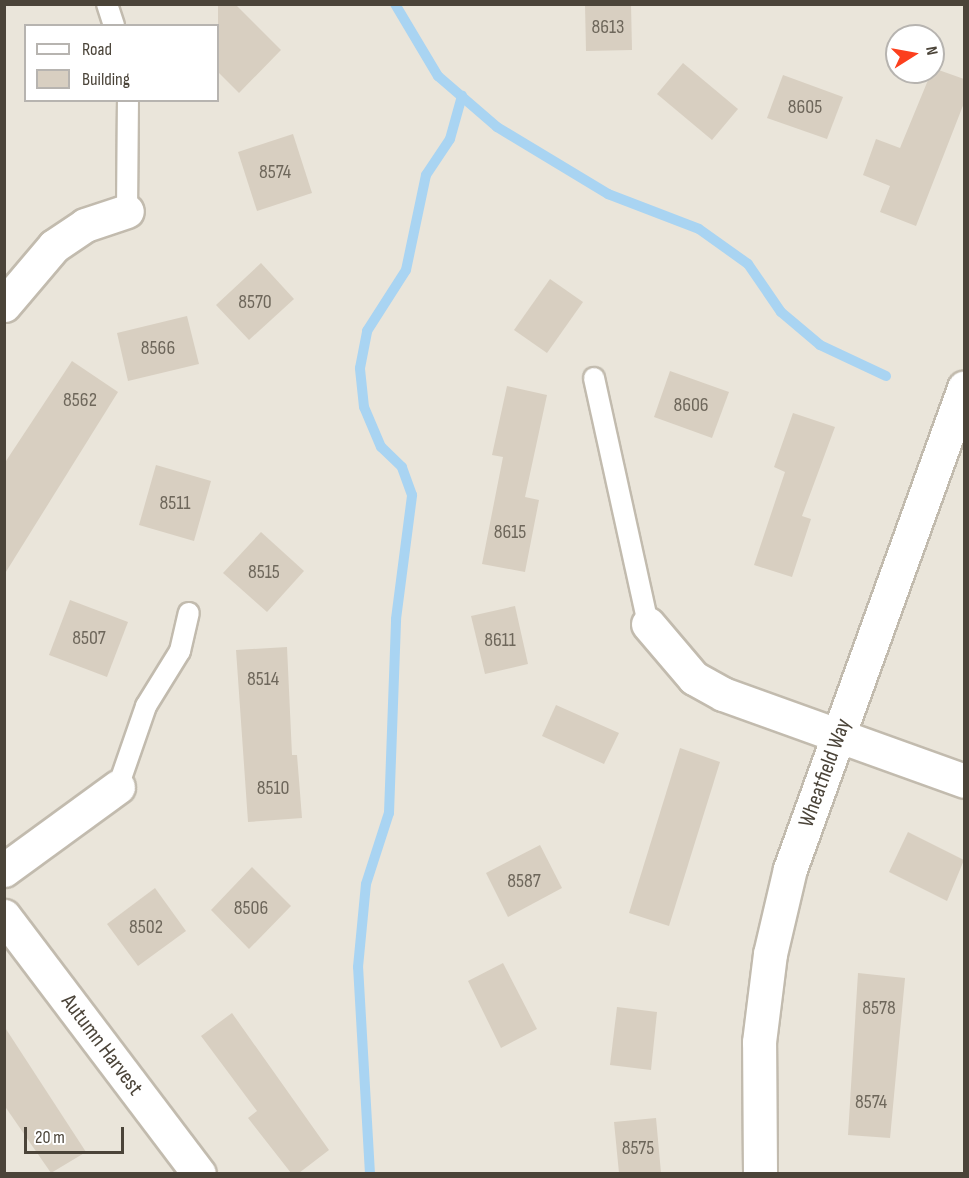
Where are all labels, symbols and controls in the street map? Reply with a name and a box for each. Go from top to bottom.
house number: 8613 [592,15,624,39]
legend [24,24,219,102]
north arrow [885,24,945,84]
text: Road [82,39,112,60]
text: N [921,45,941,57]
text: Building [82,69,130,90]
house number: 8605 [788,95,822,119]
house number: 8574 [259,160,291,184]
house number: 8570 [238,290,272,314]
house number: 8566 [141,336,175,360]
house number: 8562 [63,388,97,412]
house number: 8606 [673,393,709,417]
house number: 8511 [160,491,190,515]
house number: 8615 [494,520,526,544]
house number: 8515 [248,560,280,584]
house number: 8507 [72,626,106,650]
house number: 8611 [484,628,516,652]
house number: 8514 [247,667,279,691]
street label: Wheatfield Way [793,715,857,831]
house number: 8510 [257,776,289,800]
house number: 8587 [507,869,541,893]
house number: 8506 [234,896,268,920]
house number: 8502 [129,915,163,939]
street label: Autumn Harvest [56,989,148,1101]
house number: 8578 [862,996,896,1020]
house number: 8574 [855,1090,887,1114]
scale bar [27,1115,128,1153]
text: 20 m [35,1127,65,1148]
house number: 8575 [622,1136,654,1160]

